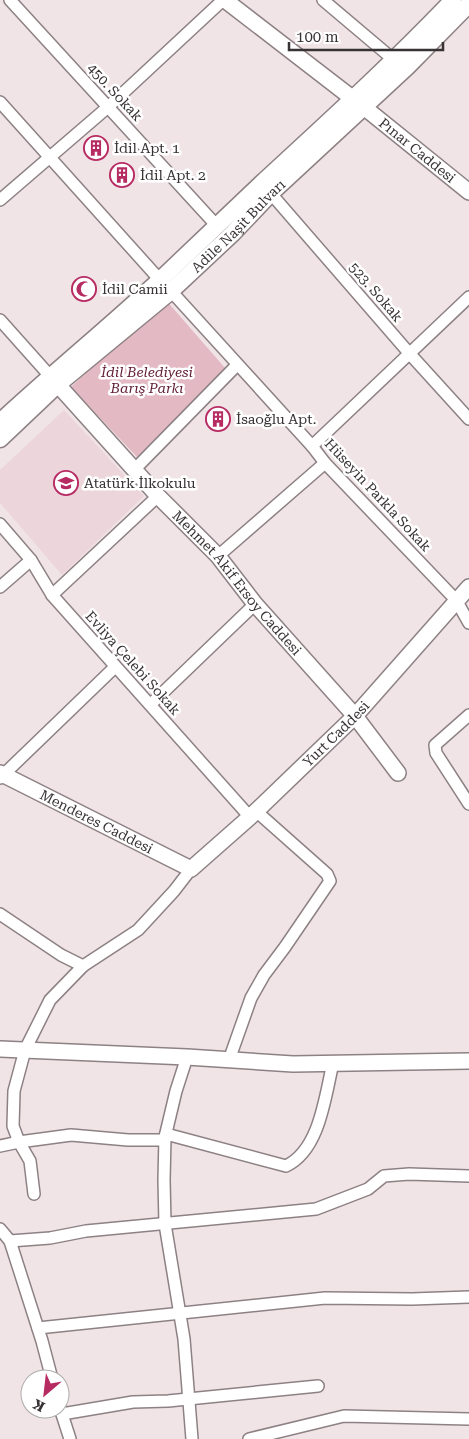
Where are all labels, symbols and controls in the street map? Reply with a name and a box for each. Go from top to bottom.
scale bar [289,20,443,52]
text: 100 m [296,28,339,46]
street label: 450. Sokak [84,60,146,124]
street label: Pınar Caddesi [376,115,459,186]
building icon: İdil Apt. 1 [83,135,109,161]
place label: İdil Apt. 1 [114,140,180,156]
building icon: İdil Apt. 2 [109,162,135,188]
place label: İdil Apt. 2 [140,167,206,183]
street label: Adile Naşit Bulvarı [188,176,289,276]
street label: 523. Sokak [346,259,406,325]
mosque icon: İdil Camii [71,276,97,302]
place label: İdil Camii [102,281,168,297]
park label: İdil Belediyesi Barış Parkı [100,364,193,396]
building icon: İsaoğlu Apt. [205,406,231,432]
place label: İsaoğlu Apt. [236,411,316,427]
street label: Hüseyin Parkla Sokak [322,435,434,555]
school or university icon: Atatürk İlkokulu [53,470,79,496]
place label: Atatürk İlkokulu [84,475,196,491]
street label: Mehmet Akif Ersoy Caddesi [169,507,305,659]
street label: Evliya Çelebi Sokak [82,608,184,718]
street label: Yurt Caddesi [299,697,373,770]
street label: Menderes Caddesi [37,786,156,857]
north arrow [20,1369,70,1419]
text: K [30,1396,48,1415]

